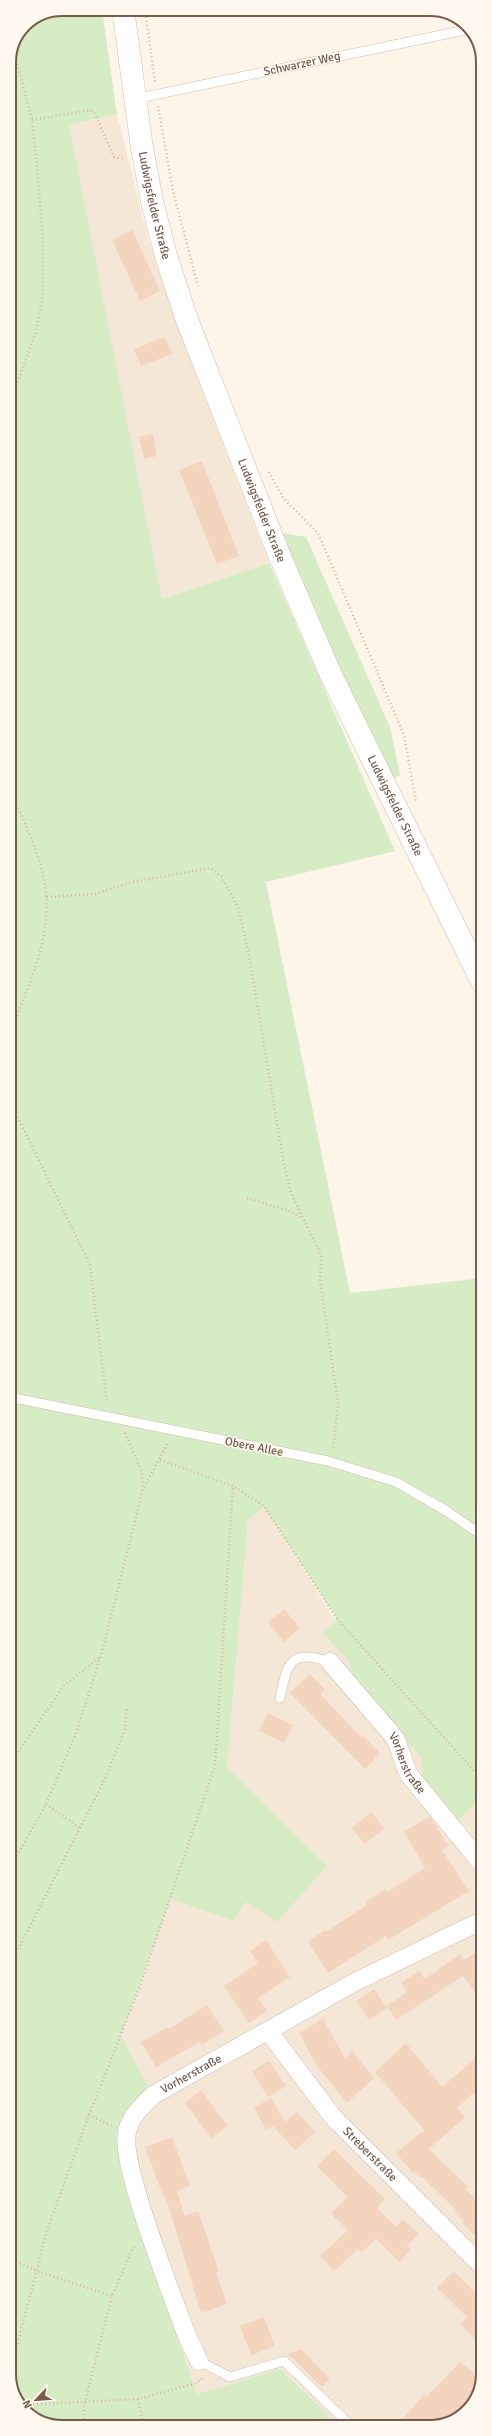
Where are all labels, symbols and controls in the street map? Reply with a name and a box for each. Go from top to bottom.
street label: Schwarzer Weg [262,49,342,79]
street label: Ludwigsfelder Straße [135,150,174,261]
street label: Ludwigsfelder Straße [235,456,289,565]
street label: Ludwigsfelder Straße [364,753,426,858]
street label: Obere Allee [224,1434,284,1460]
street label: Vorherstraße [386,1729,429,1797]
street label: Vorherstraße [158,2051,224,2097]
street label: Streberstraße [340,2124,401,2185]
north arrow [16,2380,56,2420]
text: N [20,2398,35,2410]

